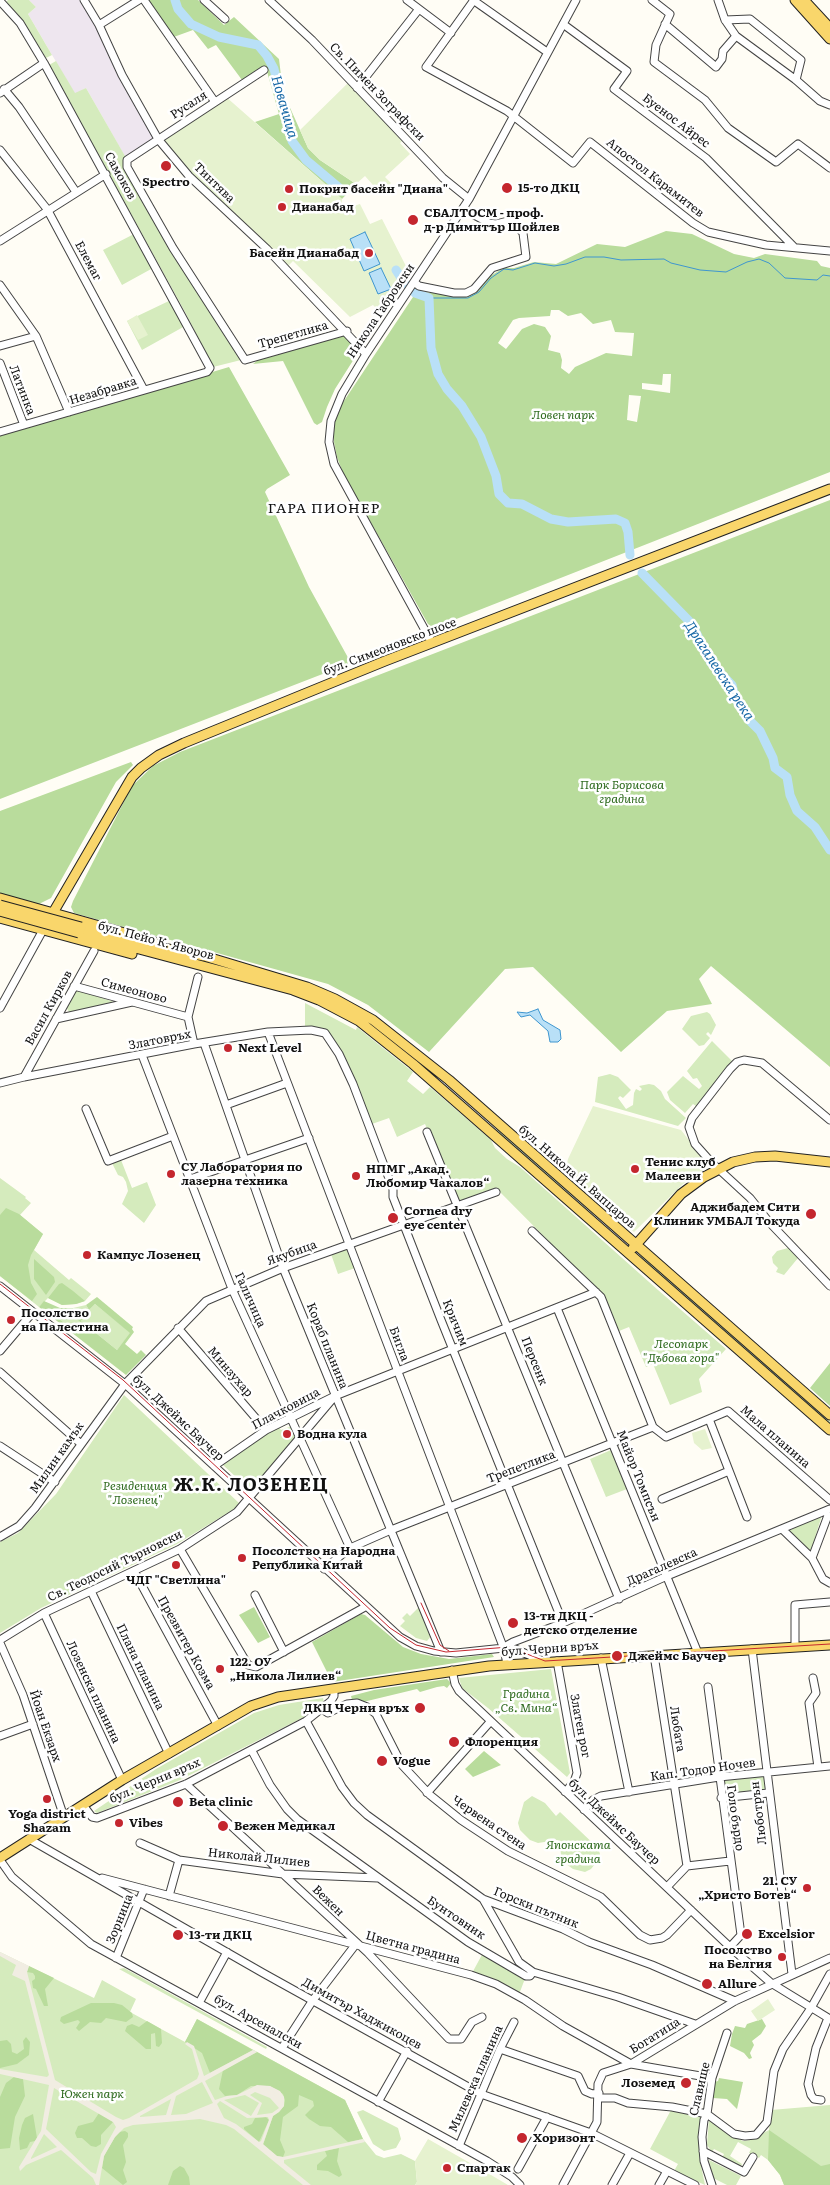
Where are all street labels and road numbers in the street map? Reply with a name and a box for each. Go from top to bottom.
street label: Св. Пимен Зографски [326,40,428,144]
street label: Русаля [168,88,210,122]
street label: Буенос Айрес [639,91,713,151]
street label: Апостол Карамитев [603,135,707,221]
street label: Самоков [101,150,139,202]
street label: Тинтява [190,160,238,206]
street label: Елемаг [72,239,104,283]
street label: Никола Габровски [344,261,418,361]
street label: Трепетлика [256,318,330,352]
street label: Латинка [6,363,38,417]
street label: Незабравка [67,374,139,408]
street label: бул. Симеоновско шосе [322,615,458,679]
street label: бул. Пейо К. Яворов [96,919,216,963]
street label: Васил Кирков [22,968,76,1048]
street label: Симеоново [99,975,169,1007]
street label: Златовръх [128,1027,192,1053]
street label: бул. Никола Й. Вапцаров [515,1122,639,1232]
street label: Якубица [265,1237,319,1269]
street label: Галичица [231,1270,269,1330]
street label: Кричим [439,1297,471,1349]
street label: Кораб планина [303,1301,351,1391]
street label: Бигла [386,1325,412,1363]
street label: Персенк [518,1335,550,1387]
street label: Минзухар [204,1344,256,1400]
street label: бул. Джеймс Баучер [129,1372,227,1464]
street label: Плачковица [250,1385,322,1433]
street label: Мала планина [737,1403,813,1471]
street label: Милин камък [27,1419,87,1497]
street label: Майор Томпсън [613,1428,663,1524]
street label: Трепетлика [485,1447,557,1487]
street label: Св. Теодосий Търновски [45,1527,185,1605]
street label: Драгалевска [625,1545,699,1589]
street label: Презвитер Козма [154,1594,218,1692]
street label: Плана планина [113,1622,167,1712]
street label: Лозенска планина [63,1638,123,1746]
street label: бул. Черни връх [501,1638,599,1660]
street label: Йоан Екзарх [26,1688,64,1764]
street label: Златен рог [567,1693,593,1759]
street label: Любата [666,1705,688,1753]
street label: бул. Черни връх [107,1755,203,1807]
street label: Кап. Тодор Ночев [649,1755,757,1785]
street label: бул. Джеймс Баучер [565,1776,663,1868]
street label: Люботрън [748,1780,770,1846]
street label: Голо бърдо [723,1784,747,1852]
street label: Червена стена [449,1793,529,1853]
street label: Николай Лилиев [207,1845,311,1871]
street label: Вежен [309,1882,347,1920]
street label: Горски пътник [491,1884,581,1932]
street label: Зорница [104,1892,136,1946]
street label: Бунтовник [424,1893,488,1943]
street label: Цветна градина [364,1928,462,1968]
street label: Димитър Хаджикоцев [300,1975,424,2053]
street label: бул. Арсеналски [211,1992,305,2052]
street label: Богатица [627,2015,683,2057]
street label: Милевска планина [446,2023,506,2135]
street label: Славище [687,2061,713,2117]

